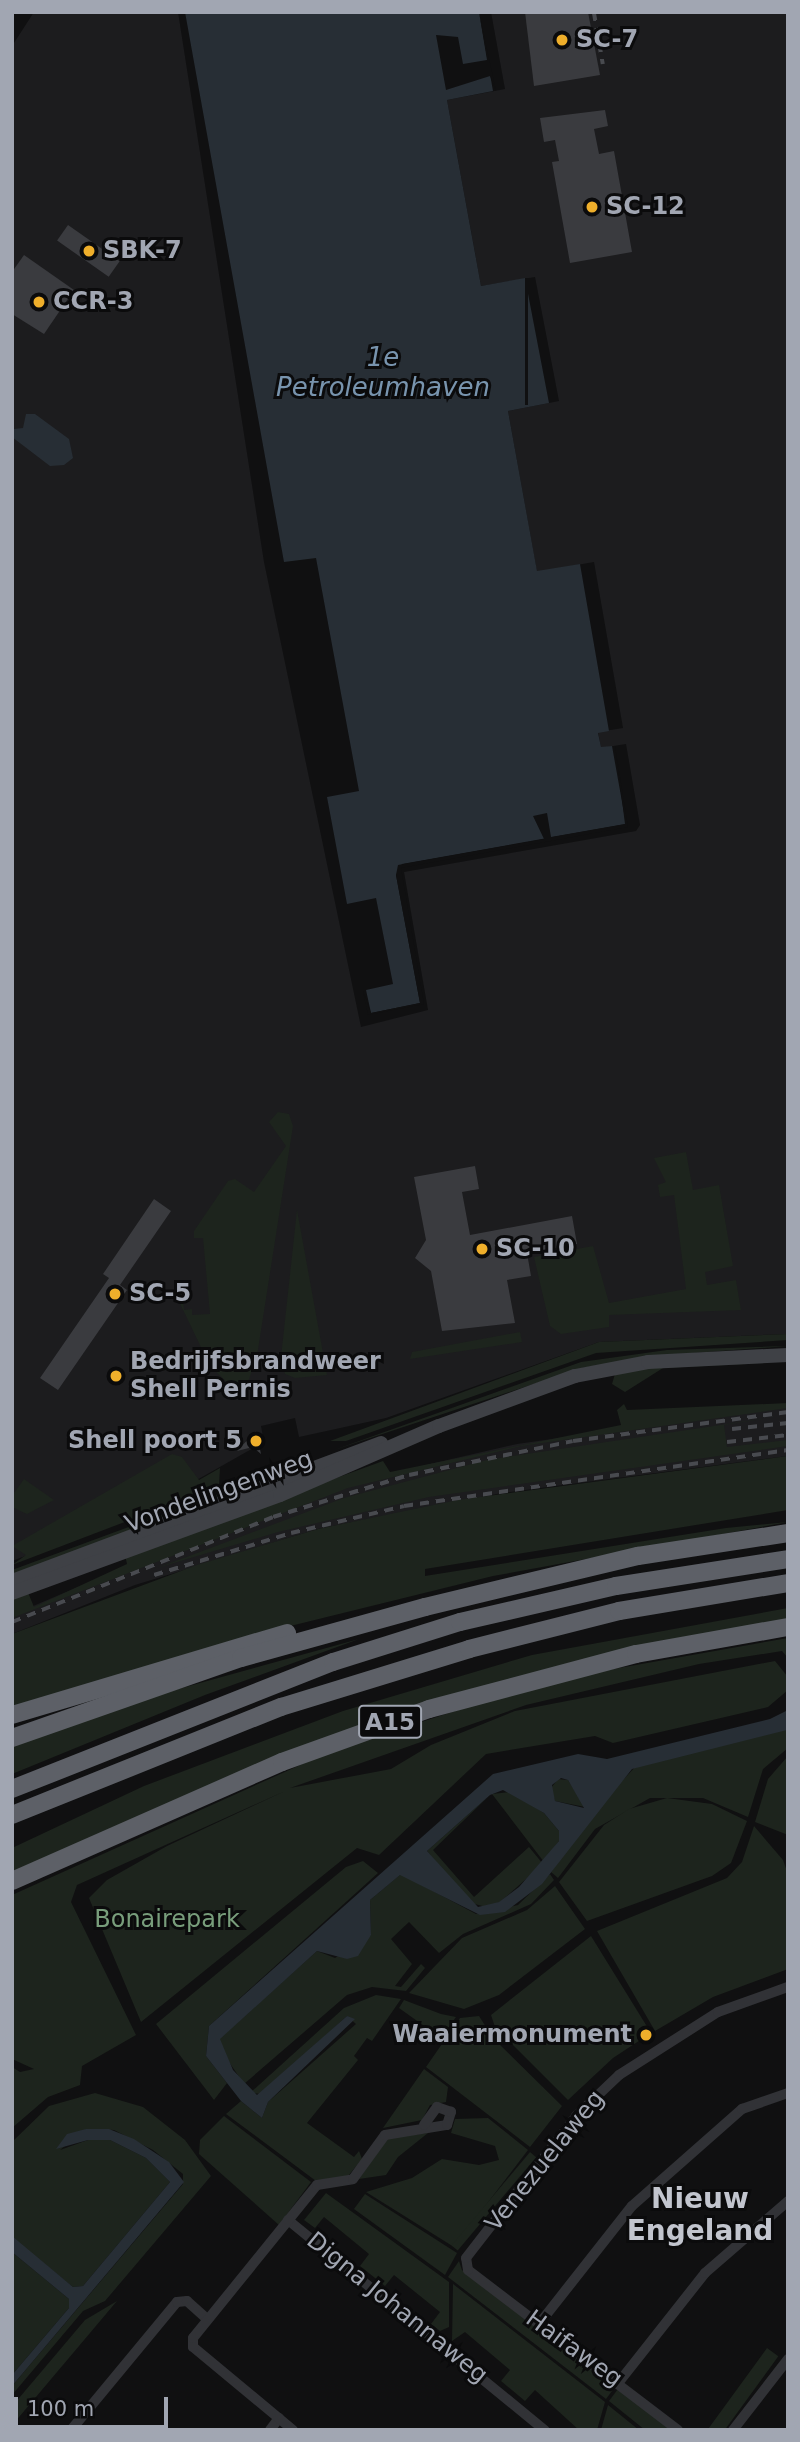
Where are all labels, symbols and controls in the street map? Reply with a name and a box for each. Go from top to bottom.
place label: SC-7 [576,26,638,54]
marker: SC-7 [554,32,570,48]
place label: SC-12 [606,193,685,221]
marker: SC-12 [584,199,600,215]
place label: SBK-7 [103,237,182,265]
marker: SBK-7 [81,243,97,259]
place label: CCR-3 [53,288,133,316]
marker: CCR-3 [31,294,47,310]
water label: 1e Petroleumhaven [276,342,490,404]
place label: SC-10 [496,1235,575,1263]
marker: SC-10 [474,1241,490,1257]
place label: SC-5 [129,1280,191,1308]
marker: SC-5 [107,1286,123,1302]
place label: Bedrijfsbrandweer Shell Pernis [130,1348,381,1404]
marker: Bedrijfsbrandweer Shell Pernis [108,1368,124,1384]
place label: Shell poort 5 [68,1427,242,1455]
marker: Shell poort 5 [248,1433,264,1449]
street label: Vondelingenweg [121,1445,317,1539]
road number: A15 [357,1702,423,1742]
park label: Bonairepark [94,1906,240,1934]
place label: Waaiermonument [392,2021,632,2049]
marker: Waaiermonument [638,2027,654,2043]
street label: Venezuelaweg [479,2085,611,2237]
district label: Nieuw Engeland [627,2182,773,2248]
street label: Digna Johannaweg [301,2226,493,2390]
street label: Haifaweg [520,2304,628,2394]
scale bar [18,2382,172,2426]
text: 100 m [27,2397,94,2421]

